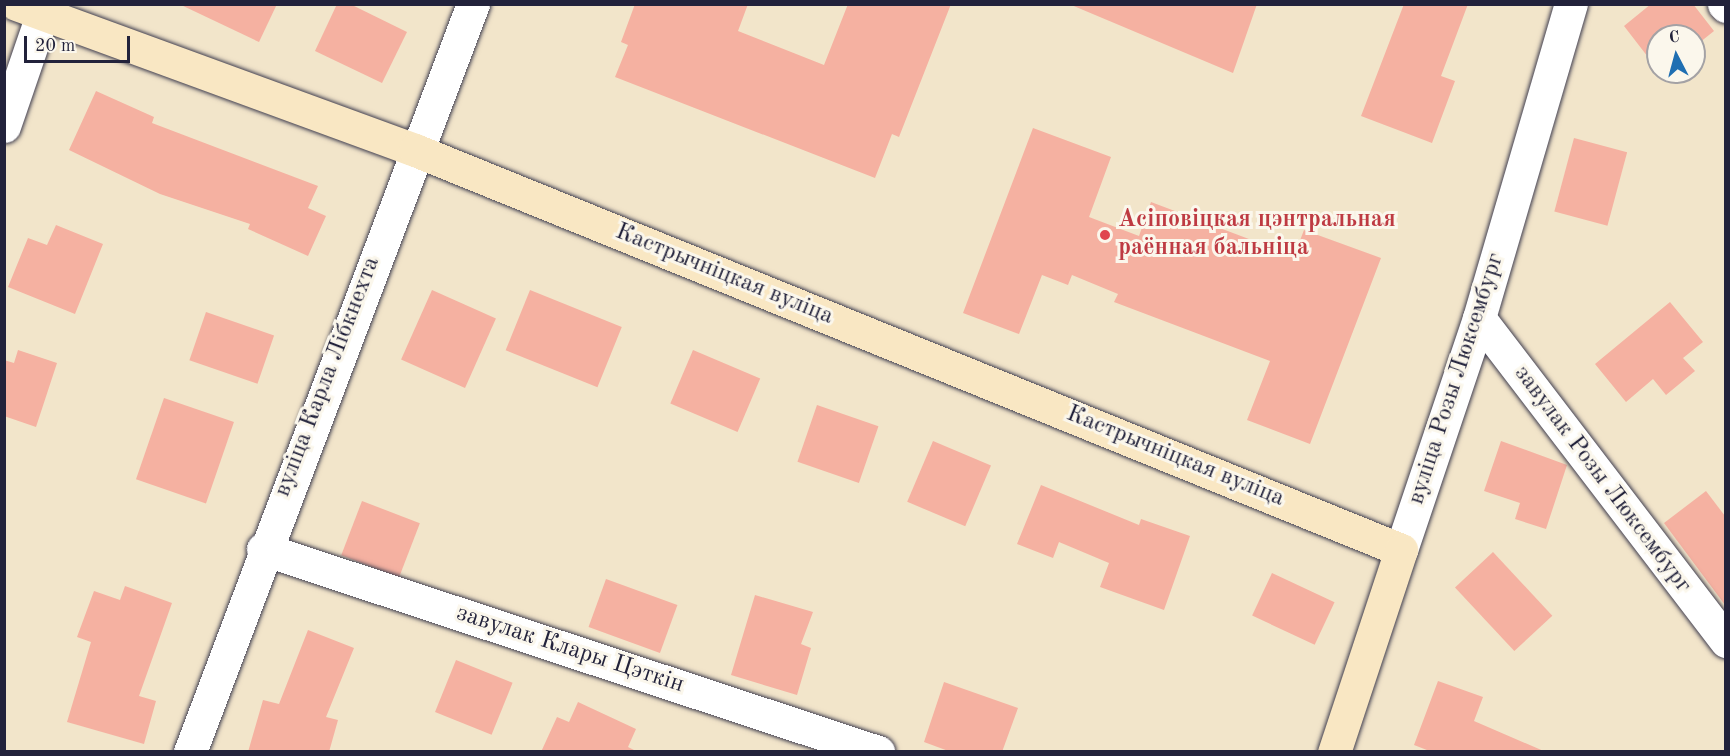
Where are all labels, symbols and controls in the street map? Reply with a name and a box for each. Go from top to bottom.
scale bar [27,24,134,62]
north arrow [1646,24,1706,84]
text: С [1668,30,1680,47]
text: 20 m [35,37,75,55]
place label: Асіповіцкая цэнтральная раённая бальніца [1118,207,1396,263]
street label: Кастрычніцкая вуліца [611,218,837,332]
marker: Асіповіцкая цэнтральная раённая бальніца [1096,226,1114,244]
street label: вуліца Розы Люксембург [1403,250,1511,508]
street label: вуліца Карла Лібкнехта [269,253,387,501]
street label: завулак Розы Люксембург [1507,361,1697,599]
street label: Кастрычніцкая вуліца [1062,400,1288,514]
street label: завулак Клары Цэткін [453,600,687,700]

